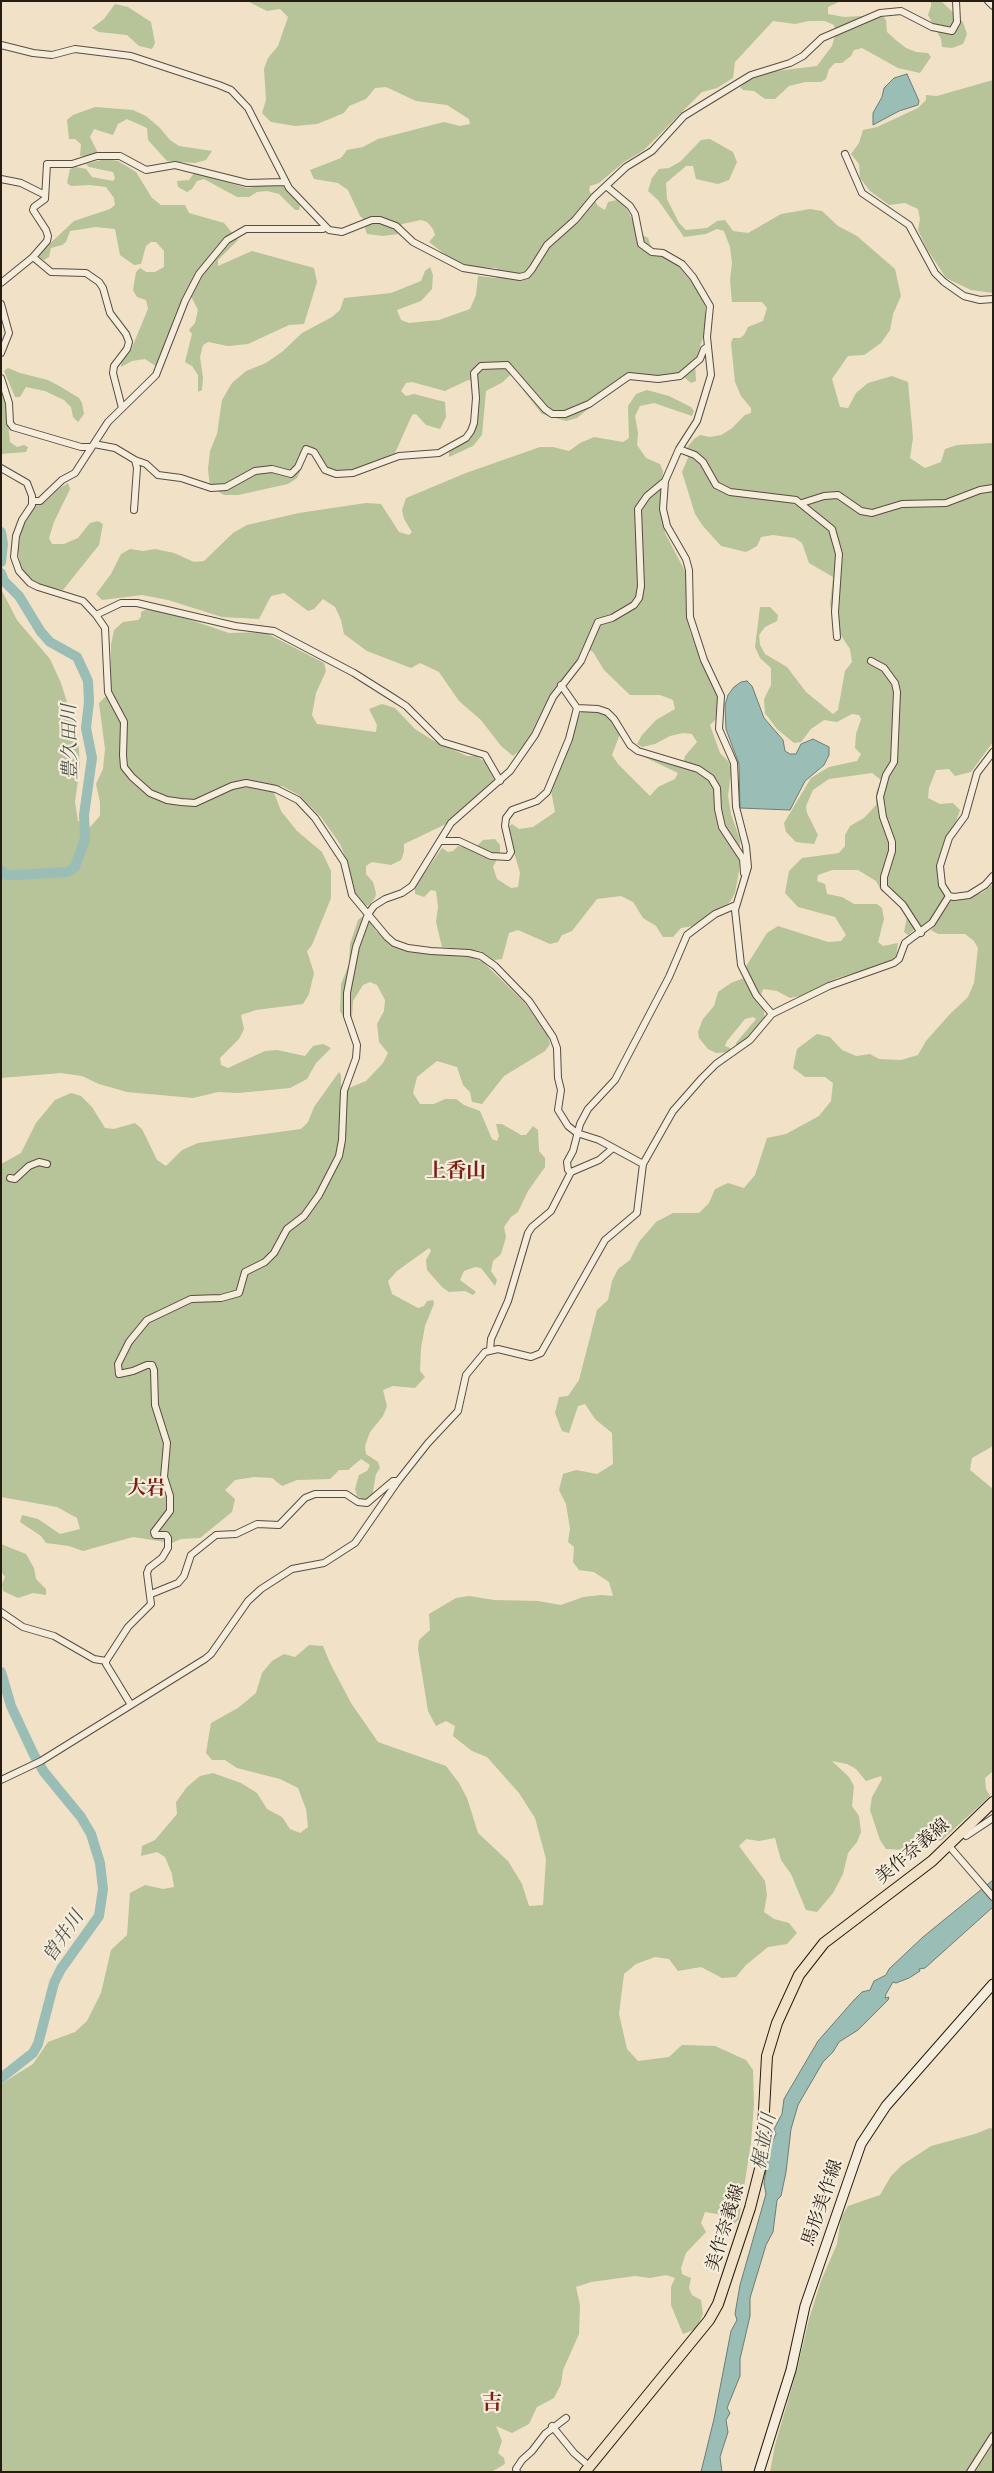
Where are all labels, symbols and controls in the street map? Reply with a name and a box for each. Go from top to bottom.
water label: 豊久田川 [59,704,83,780]
district label: 上香山 [426,1160,486,1184]
district label: 大岩 [127,1478,165,1500]
street label: 美作奈義線 [872,1815,954,1889]
water label: 曽井川 [39,1907,89,1967]
water label: 梶並川 [748,2112,782,2172]
street label: 馬形美作線 [798,2157,848,2249]
street label: 美作奈義線 [703,2182,749,2274]
district label: 吉 [482,2392,502,2416]

